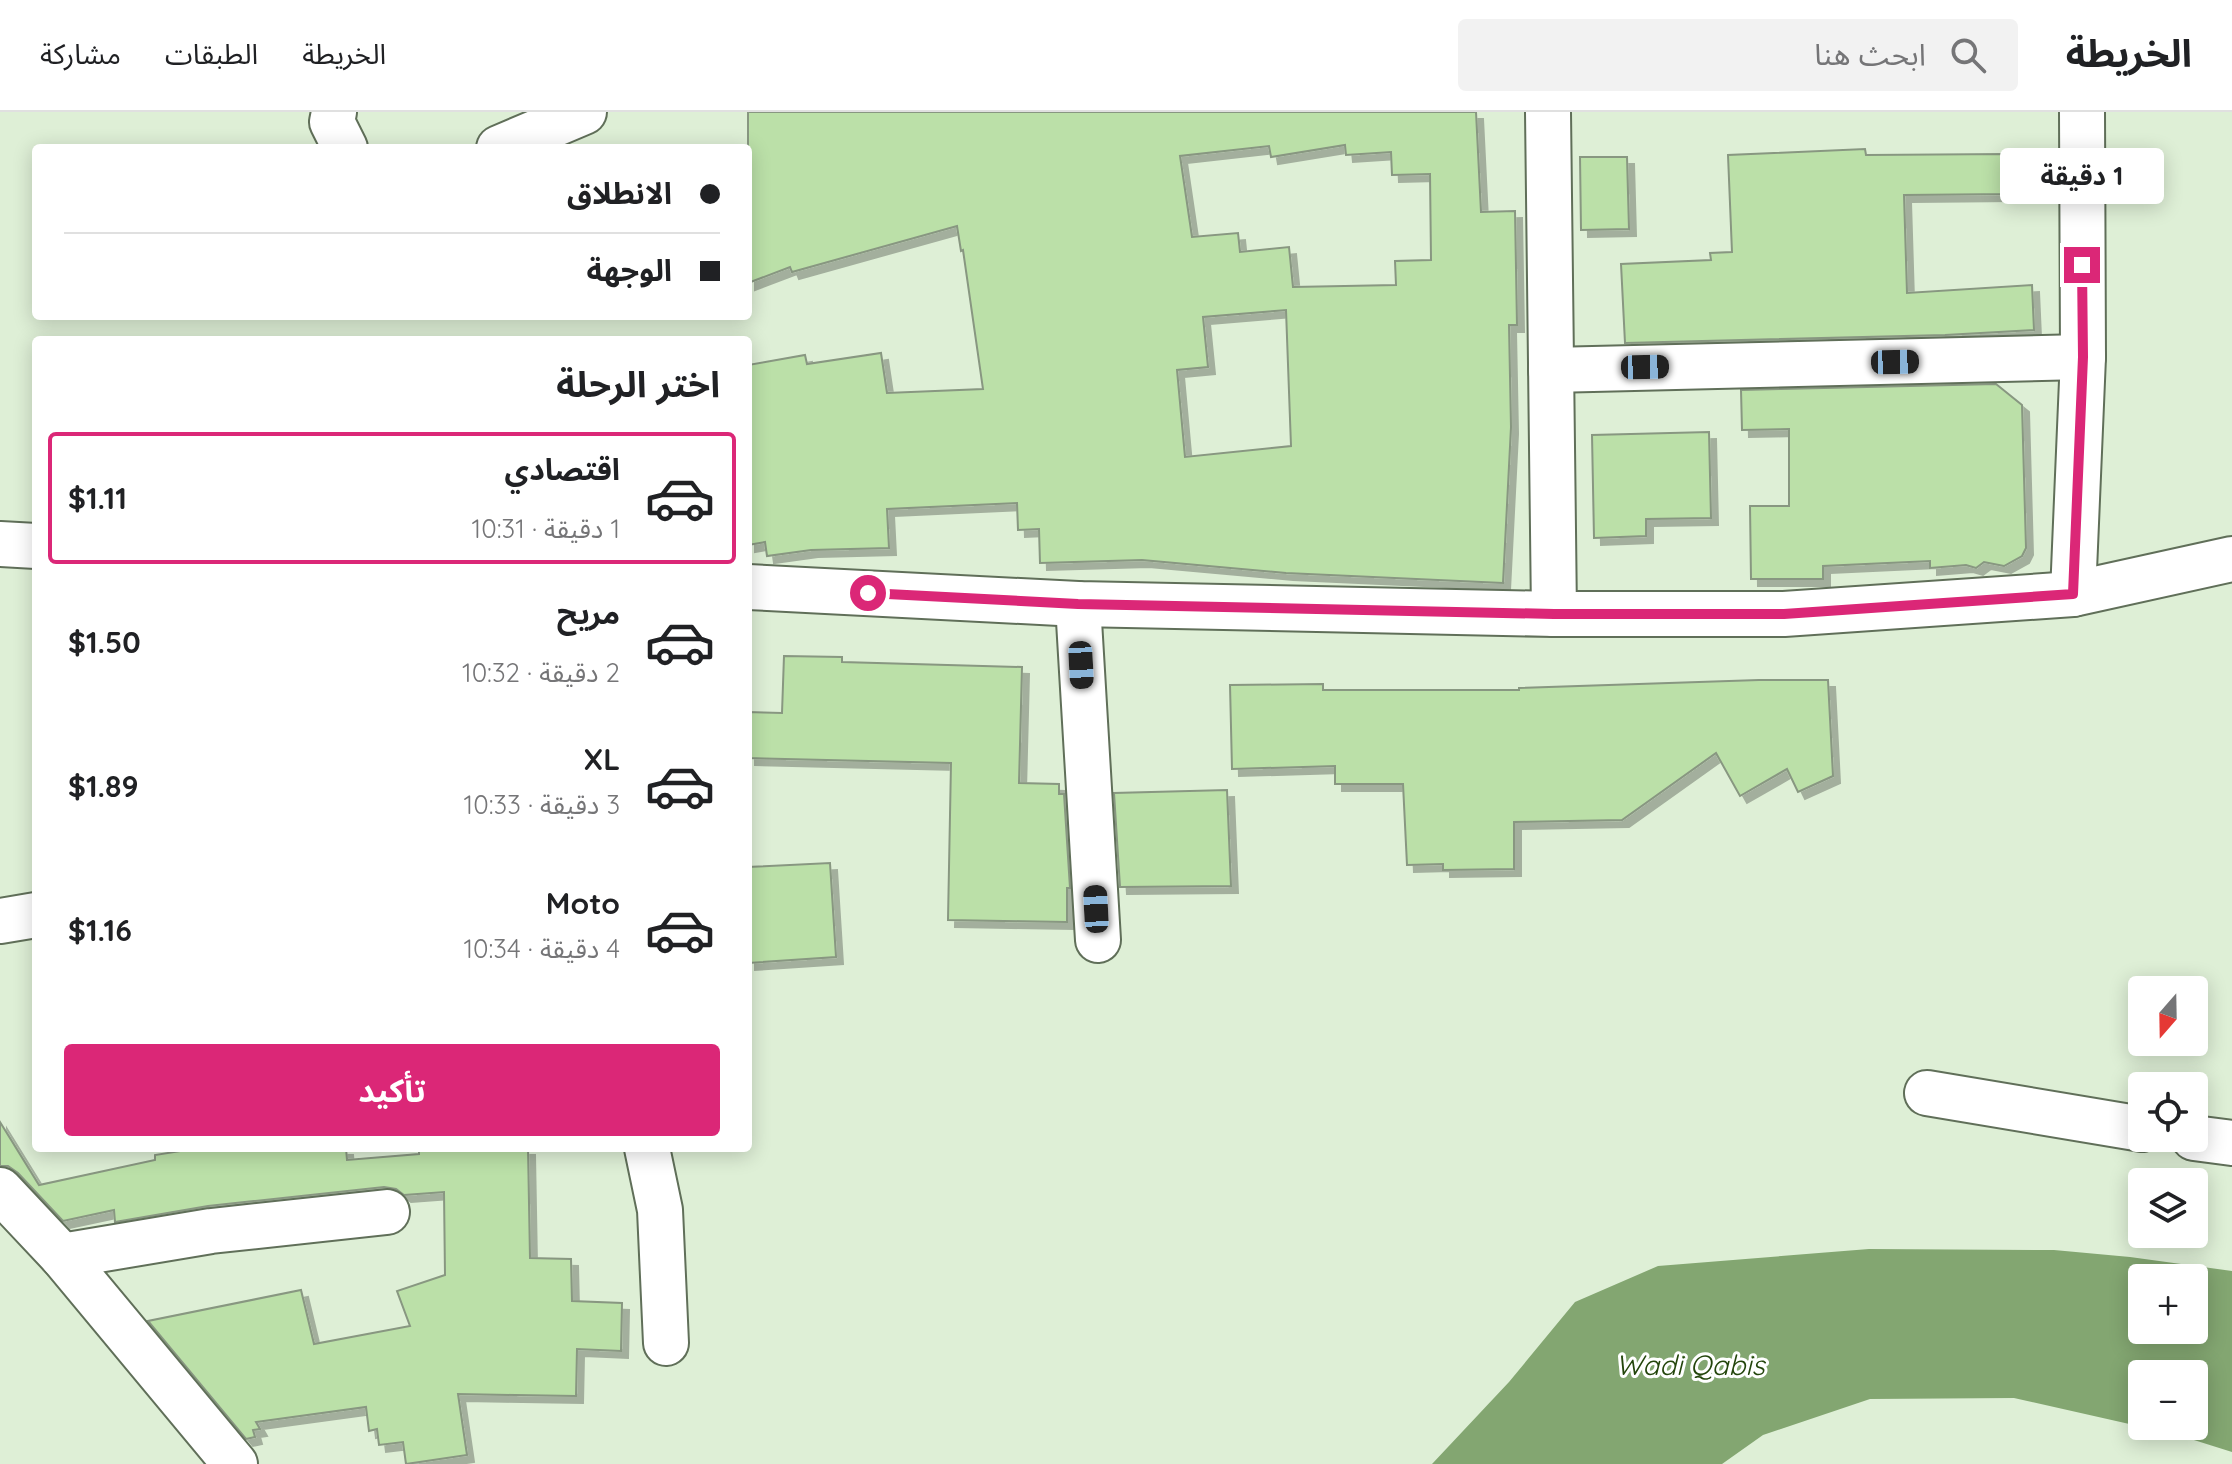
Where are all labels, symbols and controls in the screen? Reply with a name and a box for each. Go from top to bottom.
search box [1458,19,2018,91]
text: الخريطة [2066,29,2192,77]
icon: search [1946,33,1990,77]
text: ابحث هنا [1814,35,1926,73]
text: مشاركة [40,36,121,71]
text: الطبقات [165,36,258,71]
text: الخريطة [302,36,386,71]
callout: 1 دقيقة [2000,149,2164,205]
text: 1 دقيقة [2041,159,2123,192]
text: الانطلاق [567,174,672,212]
route end [2064,247,2100,283]
text: الوجهة [587,251,672,289]
car [1871,350,1919,374]
car [1621,355,1669,379]
text: اختر الرحلة [556,361,720,406]
text: اقتصادي [505,450,620,488]
icon: car [644,462,716,534]
text: $1.11 [68,479,127,517]
text: 1 دقيقة · 10:31 [472,512,620,545]
route start [850,575,886,611]
text: مريح [557,594,620,632]
icon: car [644,606,716,678]
text: $1.50 [68,623,141,661]
car [1068,640,1094,690]
text: 2 دقيقة · 10:32 [462,656,620,689]
text: XL [583,740,620,778]
icon: car [644,750,716,822]
text: $1.89 [68,767,139,805]
text: 3 دقيقة · 10:33 [464,788,620,821]
text: Moto [546,884,620,922]
car [1083,884,1109,934]
icon: car [644,894,716,966]
text: $1.16 [68,911,132,949]
text: 4 دقيقة · 10:34 [463,932,620,965]
north arrow [2128,976,2208,1056]
map controls [2128,976,2208,1440]
button: تأكيد [64,1044,720,1136]
button: locate [2128,1072,2208,1152]
button: layers [2128,1168,2208,1248]
button: + [2128,1264,2208,1344]
water label: Wadi Qabis [1615,1347,1766,1382]
button: − [2128,1360,2208,1440]

